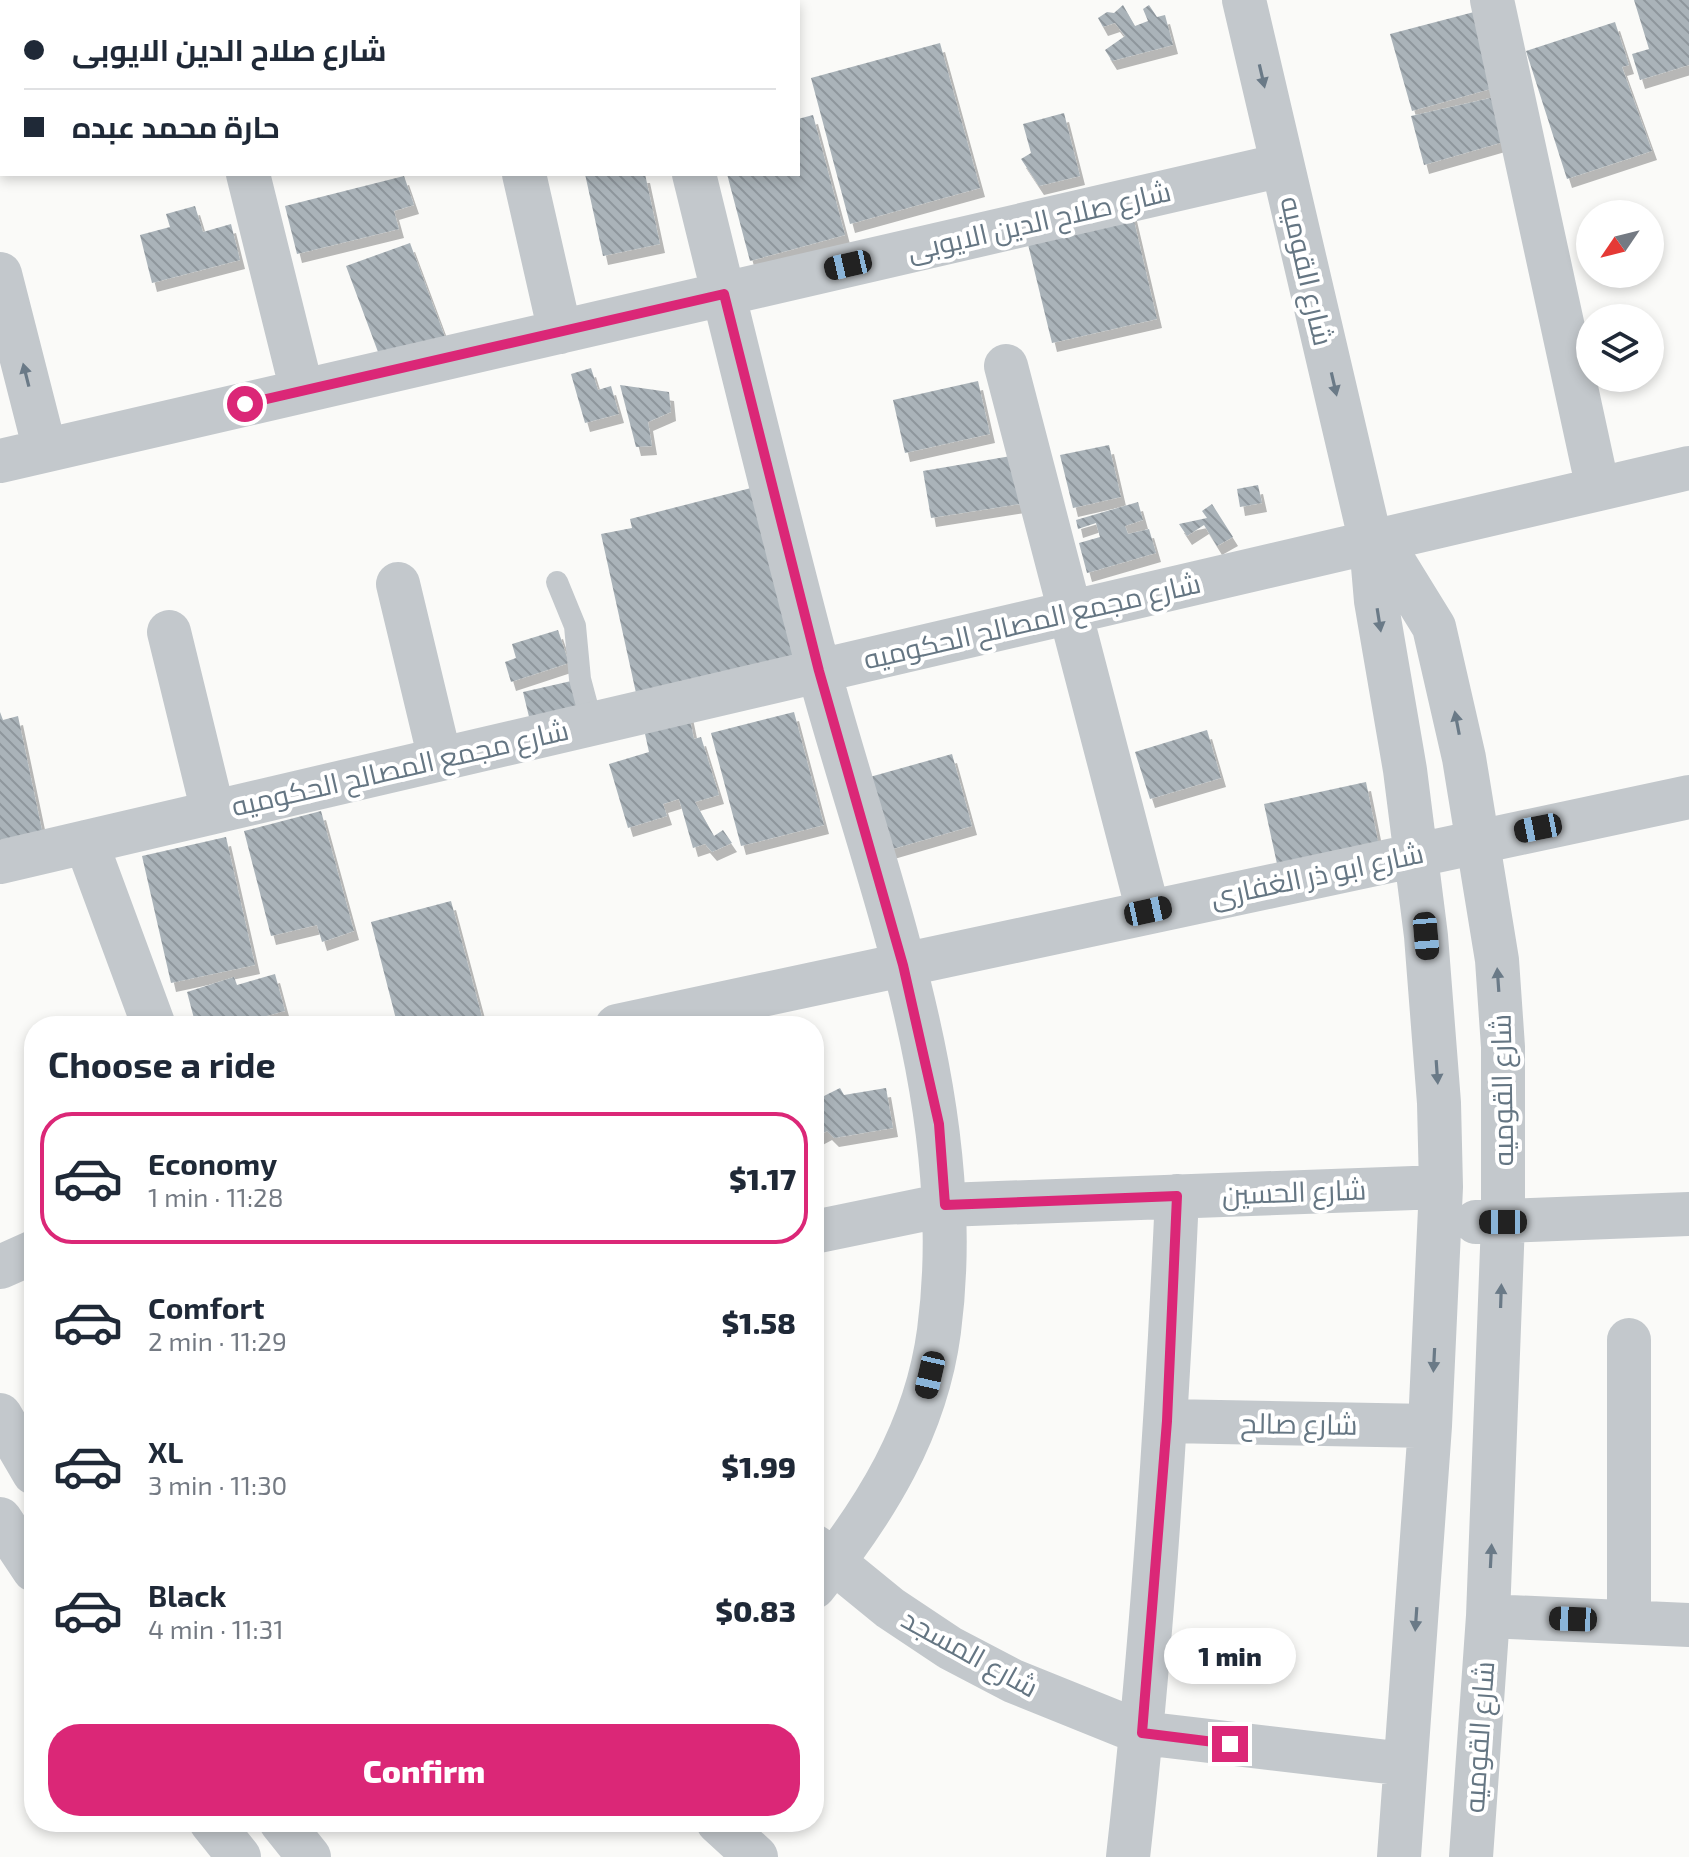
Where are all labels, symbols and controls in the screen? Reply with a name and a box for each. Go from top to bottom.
text: شارع صلاح الدين الايوبى [72,31,387,67]
one-way arrow [1256,64,1268,89]
text: حارة محمد عبده [72,108,280,144]
street label: شارع صلاح الدين الايوبى [904,173,1175,270]
street label: شارع القوميه [1271,193,1342,349]
north arrow [1576,200,1664,288]
map controls [1576,200,1664,392]
car [822,248,874,282]
button: layers [1576,304,1664,392]
one-way arrow [19,362,31,387]
one-way arrow [1328,371,1341,396]
route start [227,386,263,422]
street label: شارع مجمع المصالح الحكوميه [860,565,1204,678]
one-way arrow [1374,608,1386,633]
one-way arrow [1451,711,1463,736]
street label: شارع مجمع المصالح الحكوميه [228,712,572,825]
car [1512,812,1564,844]
street label: شارع ابو ذر الغفارى [1207,835,1427,916]
car [1122,894,1174,928]
car [1412,911,1440,961]
one-way arrow [1491,967,1504,992]
street label: شارع القوميه [1483,1014,1522,1166]
text: Choose a ride [48,1042,276,1085]
one-way arrow [1431,1060,1444,1085]
icon: car [52,1142,124,1214]
text: Economy [148,1145,277,1181]
text: $1.17 [729,1160,796,1196]
street label: شارع الحسين [1221,1171,1367,1214]
text: 1 min · 11:28 [148,1181,283,1212]
car [1479,1210,1527,1234]
one-way arrow [1494,1283,1507,1308]
icon: car [52,1286,124,1358]
text: Comfort [148,1289,265,1325]
text: $1.58 [721,1304,796,1340]
text: 2 min · 11:29 [148,1325,287,1356]
one-way arrow [1427,1348,1440,1373]
car [913,1349,947,1401]
street label: شارع صالح [1240,1405,1358,1444]
icon: car [52,1430,124,1502]
text: XL [148,1433,183,1469]
text: $1.99 [721,1448,796,1484]
text: 3 min · 11:30 [148,1469,287,1500]
one-way arrow [1485,1543,1498,1568]
icon: car [52,1574,124,1646]
text: Black [148,1577,226,1613]
text: $0.83 [715,1592,796,1628]
street label: شارع المسجد [895,1601,1045,1706]
car [1549,1606,1597,1632]
one-way arrow [1409,1607,1422,1632]
text: 4 min · 11:31 [148,1613,284,1644]
callout: 1 min [1164,1628,1296,1684]
text: 1 min [1198,1640,1262,1671]
street label: شارع القوميه [1456,1660,1503,1814]
button: Confirm [48,1724,800,1816]
route end [1212,1726,1248,1762]

